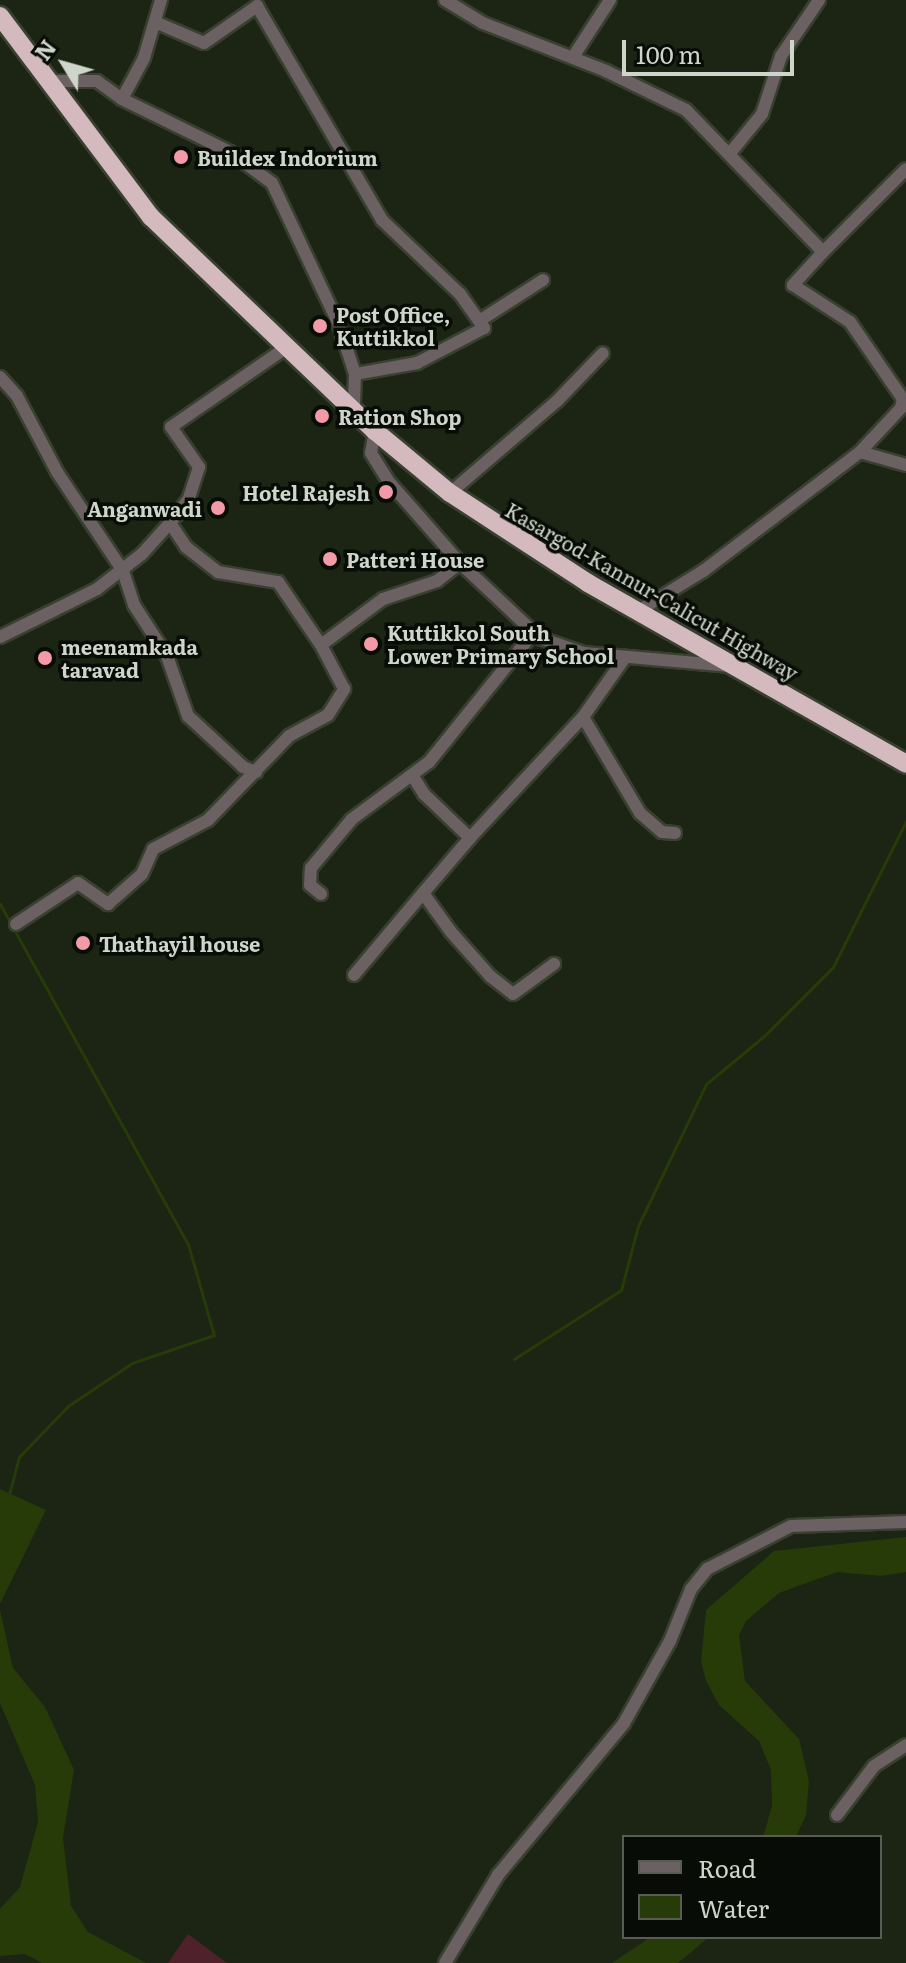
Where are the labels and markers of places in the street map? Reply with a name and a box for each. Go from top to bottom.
place label: Buildex Indorium [197,145,378,169]
marker: Buildex Indorium [172,148,190,166]
place label: Post Office, Kuttikkol [336,302,450,349]
marker: Post Office, Kuttikkol [311,317,329,335]
place label: Ration Shop [338,404,461,428]
marker: Ration Shop [313,407,331,425]
place label: Hotel Rajesh [242,480,370,504]
marker: Hotel Rajesh [377,483,395,501]
place label: Anganwadi [87,496,202,520]
marker: Anganwadi [209,499,227,517]
place label: Patteri House [346,547,484,571]
marker: Patteri House [321,550,339,568]
place label: Kuttikkol South Lower Primary School [387,620,614,667]
place label: meenamkada taravad [61,634,198,681]
marker: Kuttikkol South Lower Primary School [362,635,380,653]
marker: meenamkada taravad [36,649,54,667]
place label: Thathayil house [99,931,260,955]
marker: Thathayil house [74,934,92,952]

